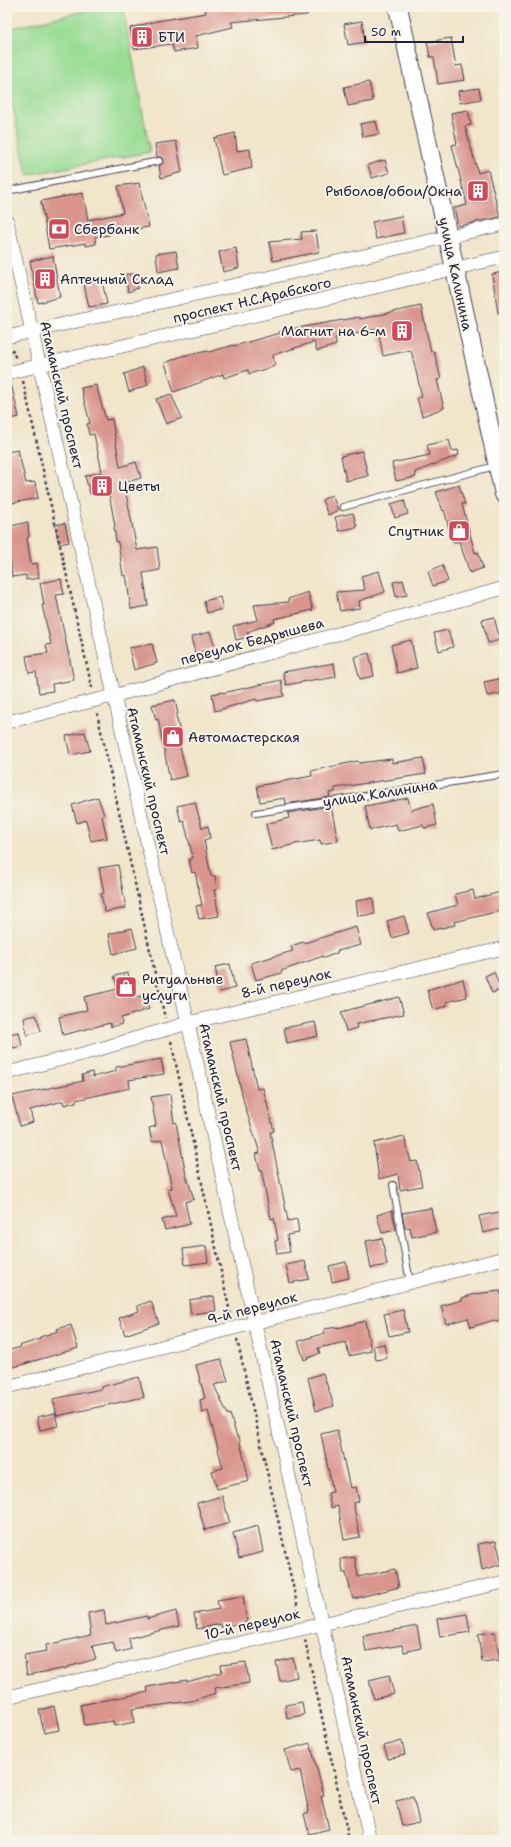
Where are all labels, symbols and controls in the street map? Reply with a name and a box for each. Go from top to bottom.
scale bar [365,18,463,44]
building icon: БТИ [129,24,155,50]
text: 50 m [371,24,401,40]
place label: БТИ [158,28,185,46]
building icon: Рыболов/обои/Окна [465,178,491,204]
place label: Рыболов/обои/Окна [325,182,462,200]
bank icon: Сбербанк [46,216,72,242]
street label: улица Калинина [435,216,477,333]
place label: Сбербанк [74,220,140,238]
building icon: Аптечный Склад [32,266,58,292]
place label: Аптечный Склад [60,270,174,288]
street label: проспект Н.С.Арабского [171,273,333,327]
building icon: Магнит на 6-м [389,318,415,344]
street label: Атаманский проспект [36,319,88,472]
place label: Магнит на 6-м [281,322,386,340]
building icon: Цветы [89,473,115,499]
place label: Цветы [118,477,160,495]
shop icon: Спутник [446,518,472,544]
place label: Спутник [388,522,445,540]
street label: переулок Бедрышева [178,613,326,669]
street label: Атаманский проспект [123,705,175,858]
shop icon: Автомастерская [160,724,186,750]
place label: Автомастерская [188,728,300,746]
street label: улица Калинина [321,775,439,811]
street label: 8-й переулок [239,964,334,1002]
place label: Ритуальные услуги [142,970,223,1004]
shop icon: Ритуальные услуги [113,974,139,1000]
street label: Атаманский проспект [195,1021,247,1174]
street label: 9-й переулок [205,1287,299,1329]
street label: Атаманский проспект [266,1337,318,1490]
street label: 10-й переулок [202,1604,302,1644]
street label: Атаманский проспект [337,1654,387,1807]

